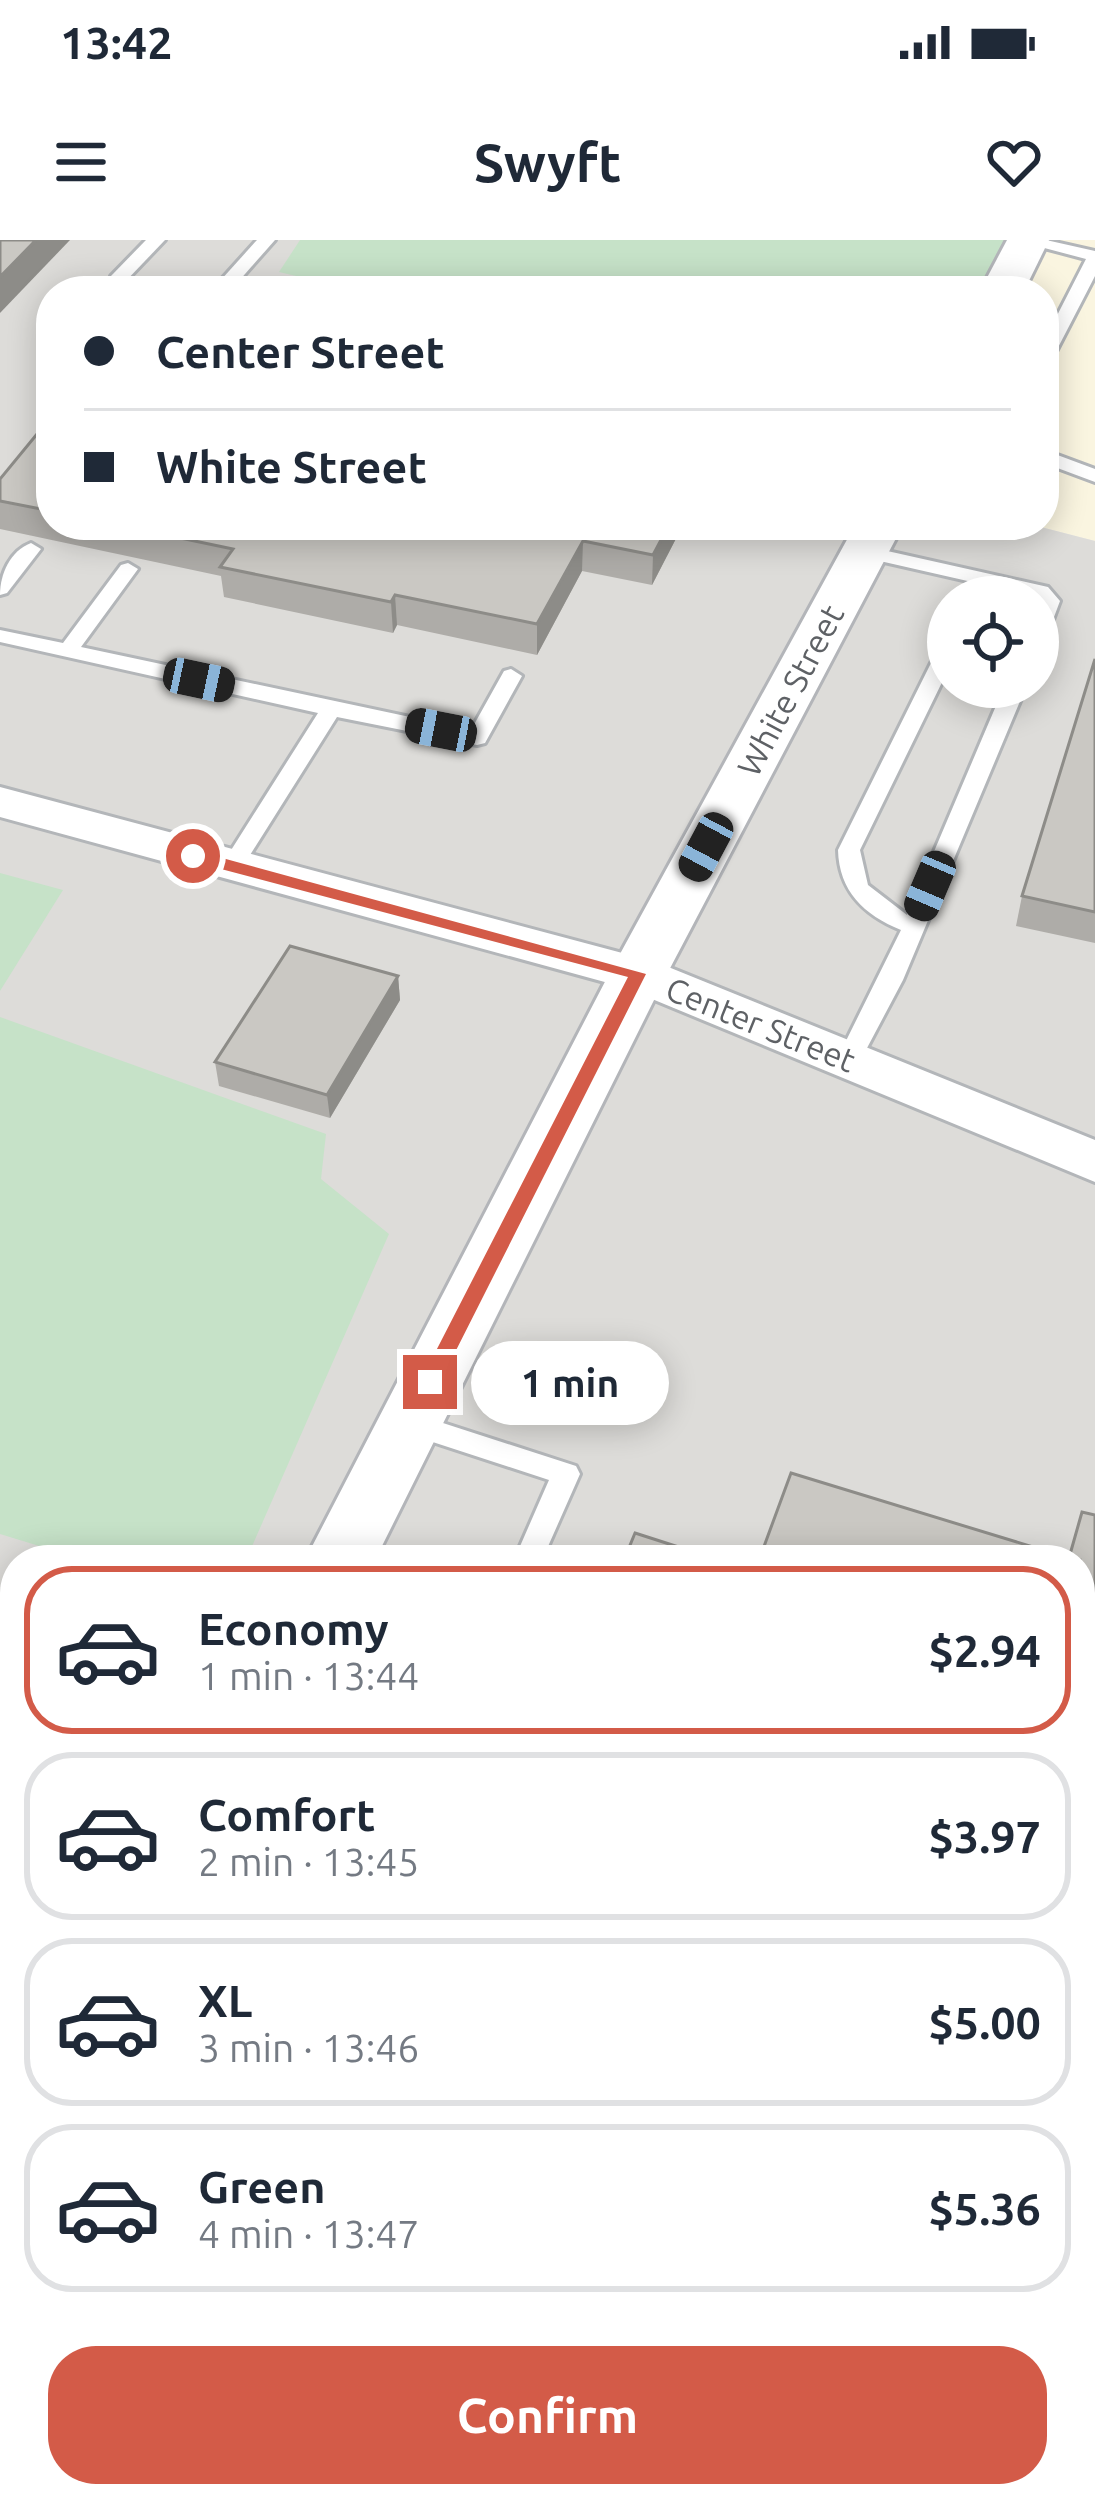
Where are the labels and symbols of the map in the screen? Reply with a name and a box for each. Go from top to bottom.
street label: White Street [729,598,851,782]
car [160,655,238,705]
car [402,705,480,755]
car [673,807,739,887]
route start [166,829,220,883]
car [899,846,961,926]
street label: Center Street [661,969,861,1079]
callout: 1 min [472,1340,670,1424]
route end [403,1355,457,1409]

